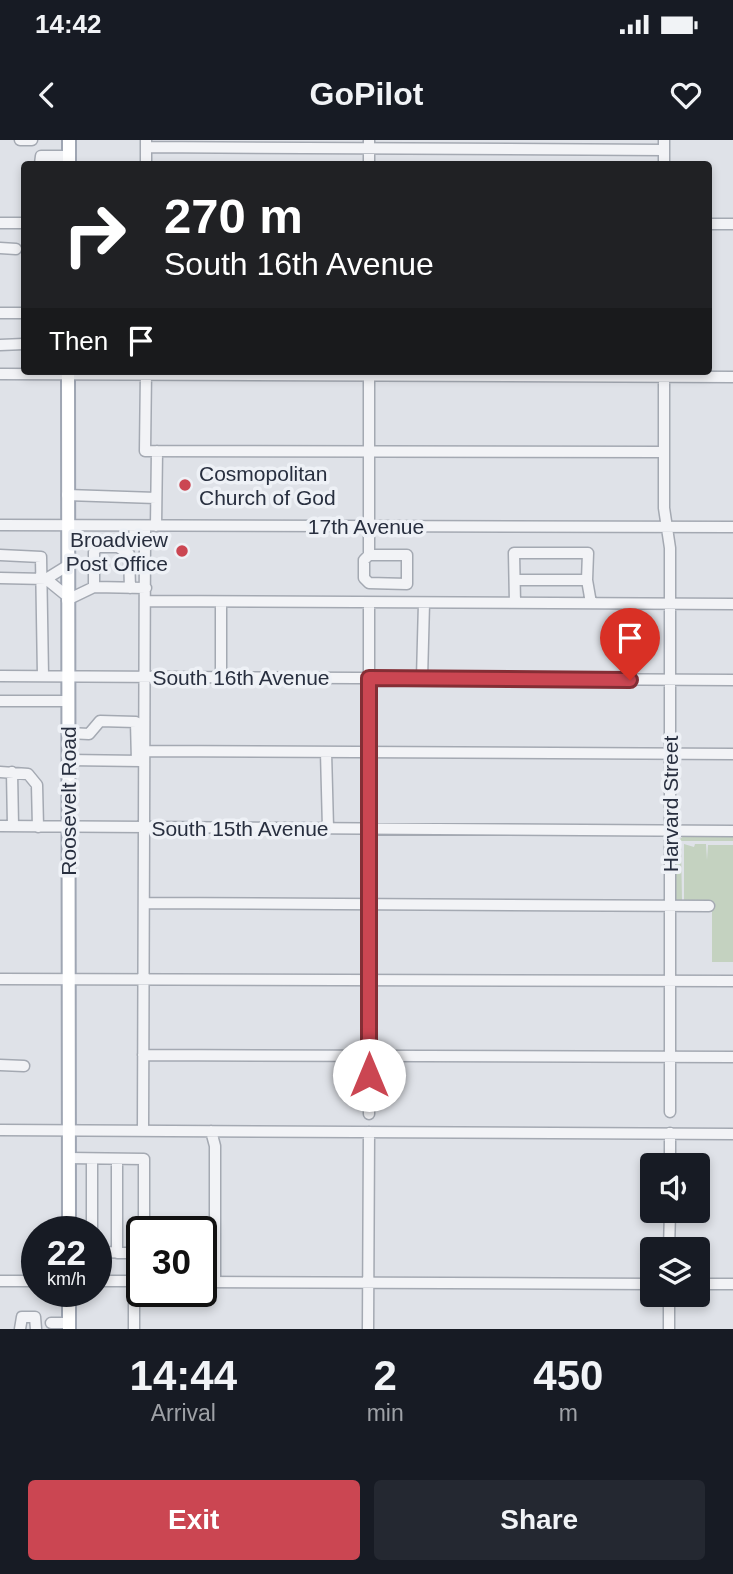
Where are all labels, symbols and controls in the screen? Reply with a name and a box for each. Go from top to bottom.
text: 14:42 [35,9,102,39]
icon: back [28,76,66,114]
text: GoPilot [310,76,423,112]
icon: heart [667,76,705,114]
icon: right [49,189,140,280]
text: 270 m [164,189,303,243]
text: South 16th Avenue [164,246,434,282]
icon: arrive [122,322,160,360]
text: Then [49,326,108,356]
place label: Cosmopolitan Church of God [199,462,336,509]
marker: Cosmopolitan Church of God [177,477,193,493]
street label: 17th Avenue [308,515,424,538]
place label: Broadview Post Office [66,528,169,575]
marker: Broadview Post Office [174,543,190,559]
pin [600,608,660,680]
icon: arrive [611,619,649,657]
street label: South 16th Avenue [152,666,330,689]
street label: Roosevelt Road [57,726,80,876]
street label: Harvard Street [659,736,682,872]
street label: South 15th Avenue [151,817,329,840]
position arrow [332,1038,406,1112]
map controls [640,1153,710,1307]
button: sound [640,1153,710,1223]
speed limit sign: 30 [126,1216,217,1307]
text: 22 [47,1233,86,1272]
button: layers [640,1237,710,1307]
text: km/h [47,1269,86,1289]
text: 14:44 [130,1352,237,1399]
text: 2 [373,1352,397,1399]
text: 450 [533,1352,603,1399]
text: Arrival [151,1400,216,1426]
text: min [367,1400,404,1426]
text: m [559,1400,578,1426]
button: Exit [28,1480,360,1560]
button: Share [374,1480,705,1560]

